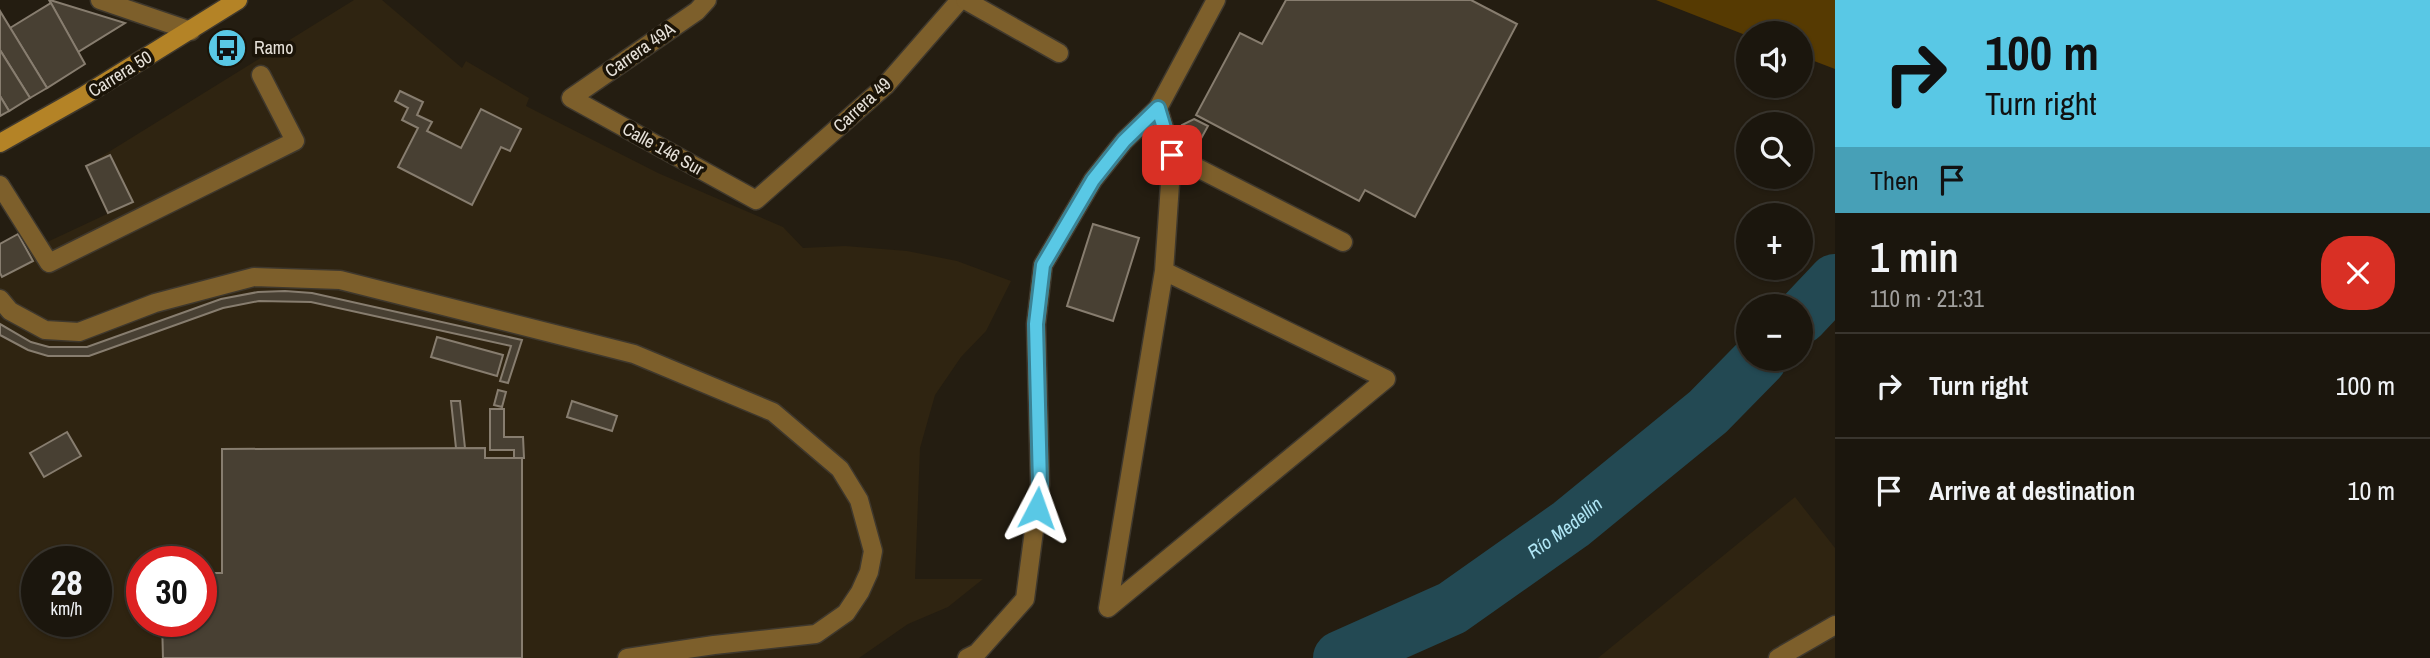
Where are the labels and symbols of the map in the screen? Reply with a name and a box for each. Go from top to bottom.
street label: Carrera 49A [600,16,680,83]
bus stop icon: Ramo [206,27,248,69]
place label: Ramo [254,35,293,60]
street label: Carrera 50 [83,44,156,103]
street label: Carrera 49 [827,71,896,138]
street label: Calle 146 Sur [618,116,708,181]
pin [1142,125,1202,185]
position arrow [1000,471,1074,545]
water label: Río Medellín [1522,491,1607,564]
speed limit sign: 30 [126,546,217,637]

